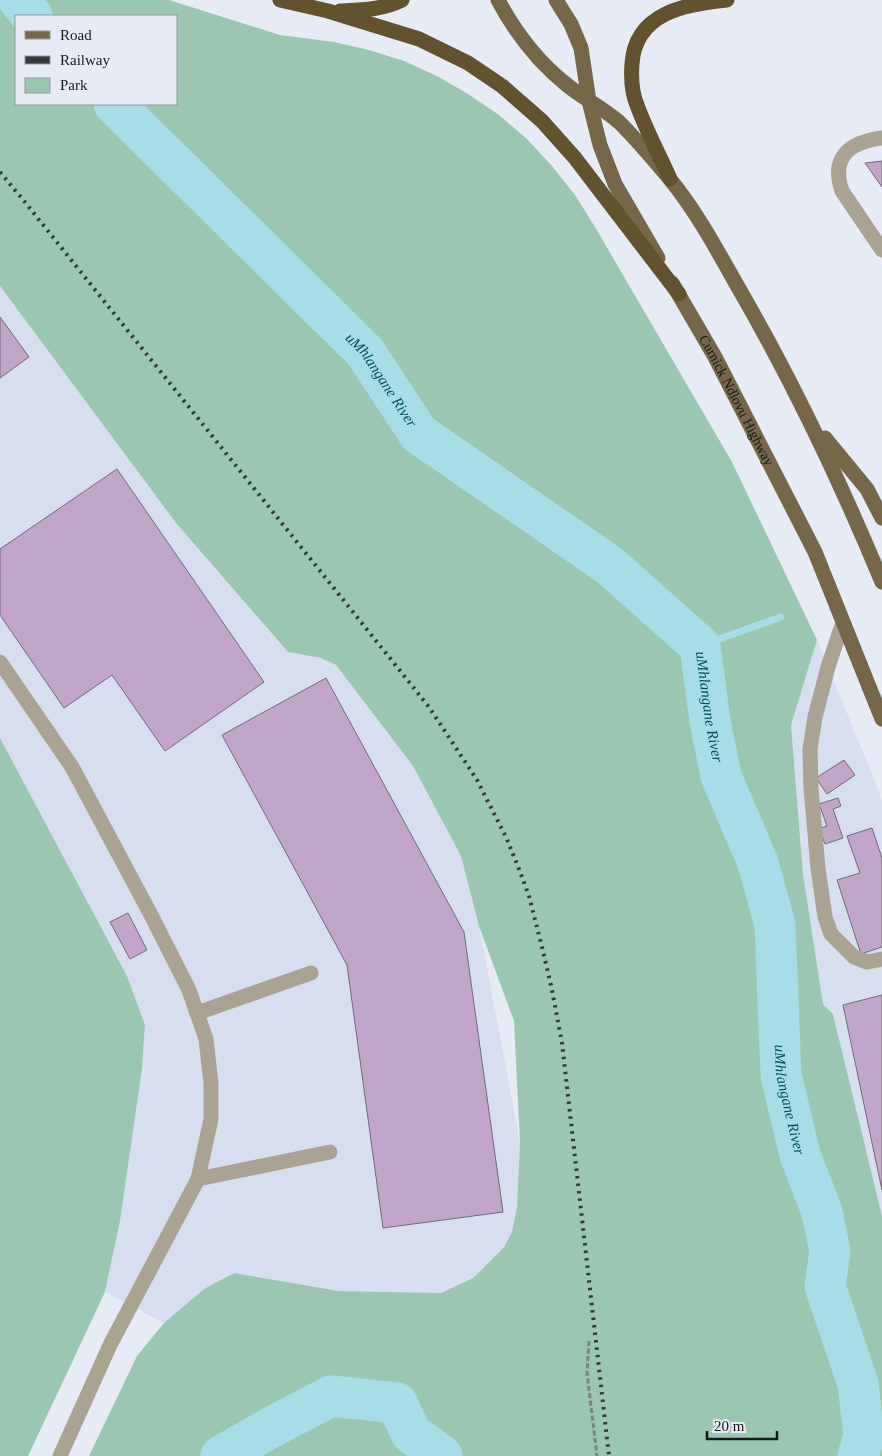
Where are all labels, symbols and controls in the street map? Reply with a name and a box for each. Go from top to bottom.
legend [15,15,178,105]
text: Road [60,27,92,43]
text: Railway [60,52,110,68]
text: Park [60,77,88,93]
water label: uMhlangane River [342,330,420,430]
street label: Curnick Ndlovu Highway [696,332,777,468]
water label: uMhlangane River [693,650,726,764]
water label: uMhlangane River [772,1044,808,1157]
scale bar [707,1408,777,1440]
text: 20 m [714,1418,745,1434]

